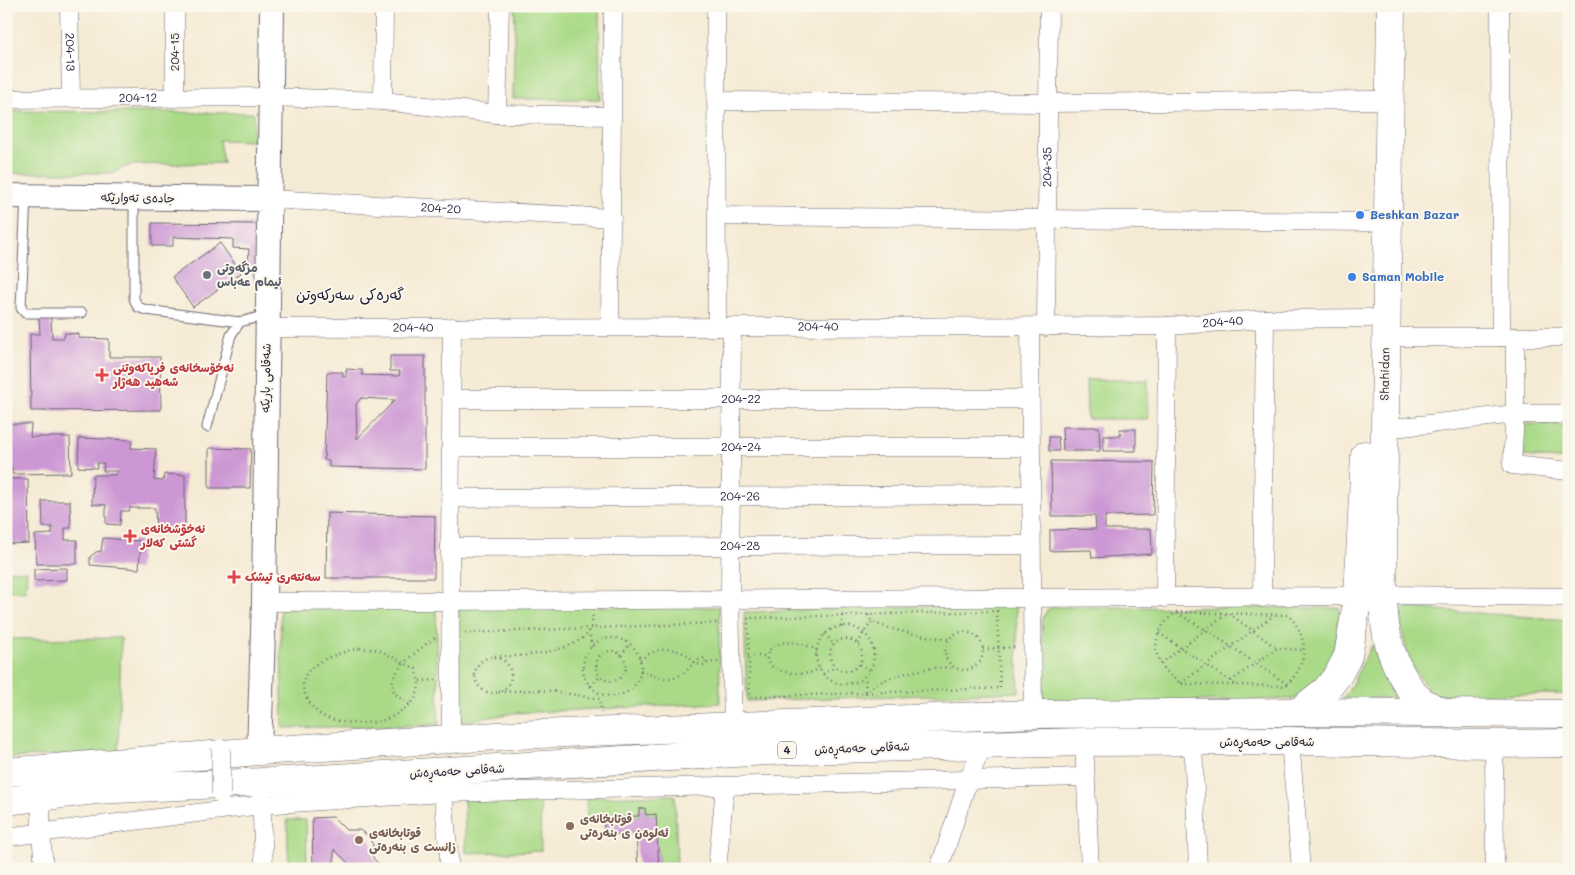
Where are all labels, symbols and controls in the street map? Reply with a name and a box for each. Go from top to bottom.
street label: 204-13 [63,32,79,71]
street label: 204-15 [166,33,182,71]
street label: 204-12 [119,89,157,105]
street label: 204-35 [1038,147,1055,187]
street label: جادەی تەوارێکە [101,188,175,207]
street label: 204-20 [420,198,462,217]
place label: Beshkan Bazar [1370,206,1459,222]
marker: Beshkan Bazar [1354,209,1366,221]
place label: مزگەوتی ئیمام عەباس [217,259,282,291]
place label: Saman Mobile [1362,268,1444,284]
marker: مزگەوتی ئیمام عەباس [201,269,213,281]
marker: Saman Mobile [1346,271,1358,283]
district label: گەرەکی سەرکەوتن [296,284,404,305]
street label: 204-40 [1202,312,1244,330]
street label: 204-40 [798,318,839,334]
street label: 204-40 [393,319,434,335]
street label: شەقامی باریکە [256,343,275,413]
street label: Shahidan [1376,347,1392,401]
place label: نەخۆسخانەی فریاکەوتنی شەهید هەژار [112,359,234,389]
marker: نەخۆسخانەی فریاکەوتنی شەهید هەژار [95,368,109,382]
street label: 204-22 [721,390,761,406]
street label: 204-24 [721,438,761,454]
street label: 204-26 [720,487,760,504]
place label: نەخۆشخانەی گشتی کەلار [140,520,205,551]
marker: نەخۆشخانەی گشتی کەلار [123,529,137,543]
street label: 204-28 [720,537,760,553]
place label: سەنتەری تیشک [245,568,321,584]
marker: سەنتەری تیشک [227,570,241,584]
street label: شەقامی حەمەڕەش [1219,733,1315,752]
street label: شەقامی حەمەڕەش [814,737,910,760]
road number: 4 [778,742,796,758]
street label: شەقامی حەمەڕەش [409,760,505,783]
place label: قوتابخانەی ئەلوەن ی بنەرەتی [580,810,669,841]
marker: قوتابخانەی ئەلوەن ی بنەرەتی [564,820,576,832]
place label: قوتابخانەی زانست ی بنەرەتی [369,824,456,855]
marker: قوتابخانەی زانست ی بنەرەتی [353,834,365,846]

